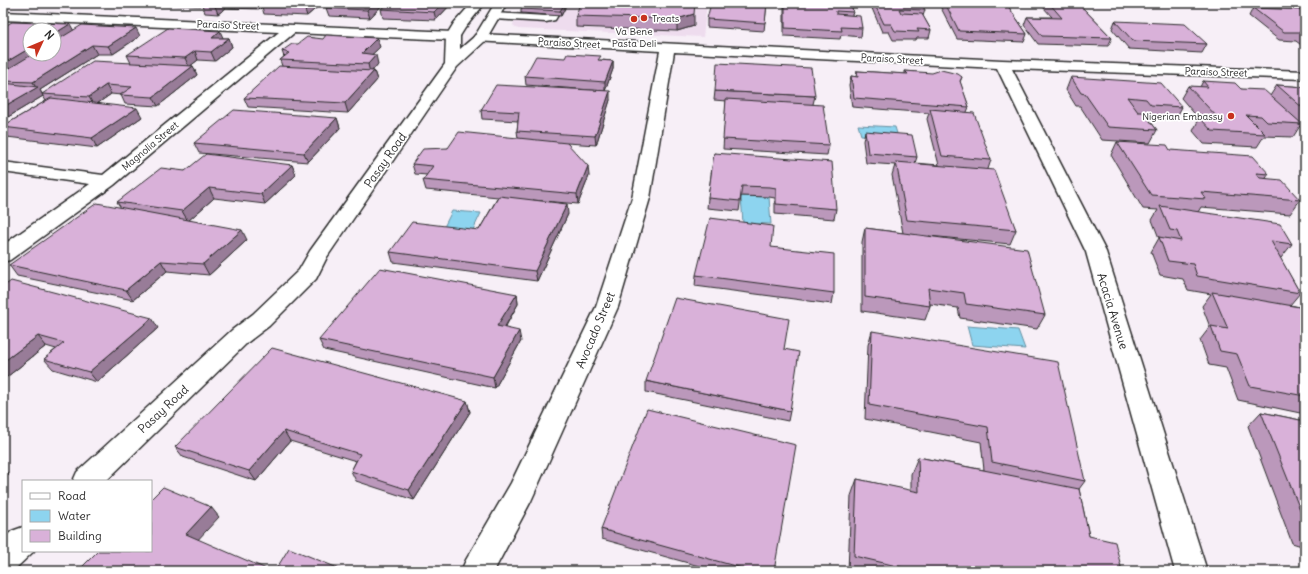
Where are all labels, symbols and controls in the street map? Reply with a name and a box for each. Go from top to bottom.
place label: Treats [652,12,680,25]
marker: Treats [639,13,649,23]
marker: Va Bene Pasta Deli [629,14,639,24]
street label: Paraiso Street [196,17,260,33]
north arrow [22,22,62,62]
place label: Va Bene Pasta Deli [612,25,656,50]
text: N [42,27,57,43]
street label: Paraiso Street [537,35,601,51]
street label: Paraiso Street [860,51,924,67]
street label: Paraiso Street [1184,64,1248,80]
place label: Nigerian Embassy [1142,110,1223,123]
marker: Nigerian Embassy [1226,111,1236,121]
street label: Magnolia Street [119,118,181,173]
street label: Pasay Road [361,130,409,190]
street label: Acacia Avenue [1094,271,1132,351]
street label: Avocado Street [572,289,618,371]
street label: Pasay Road [135,382,191,436]
legend [22,480,152,552]
text: Road [58,488,86,503]
text: Water [58,508,91,523]
text: Building [58,528,102,543]

